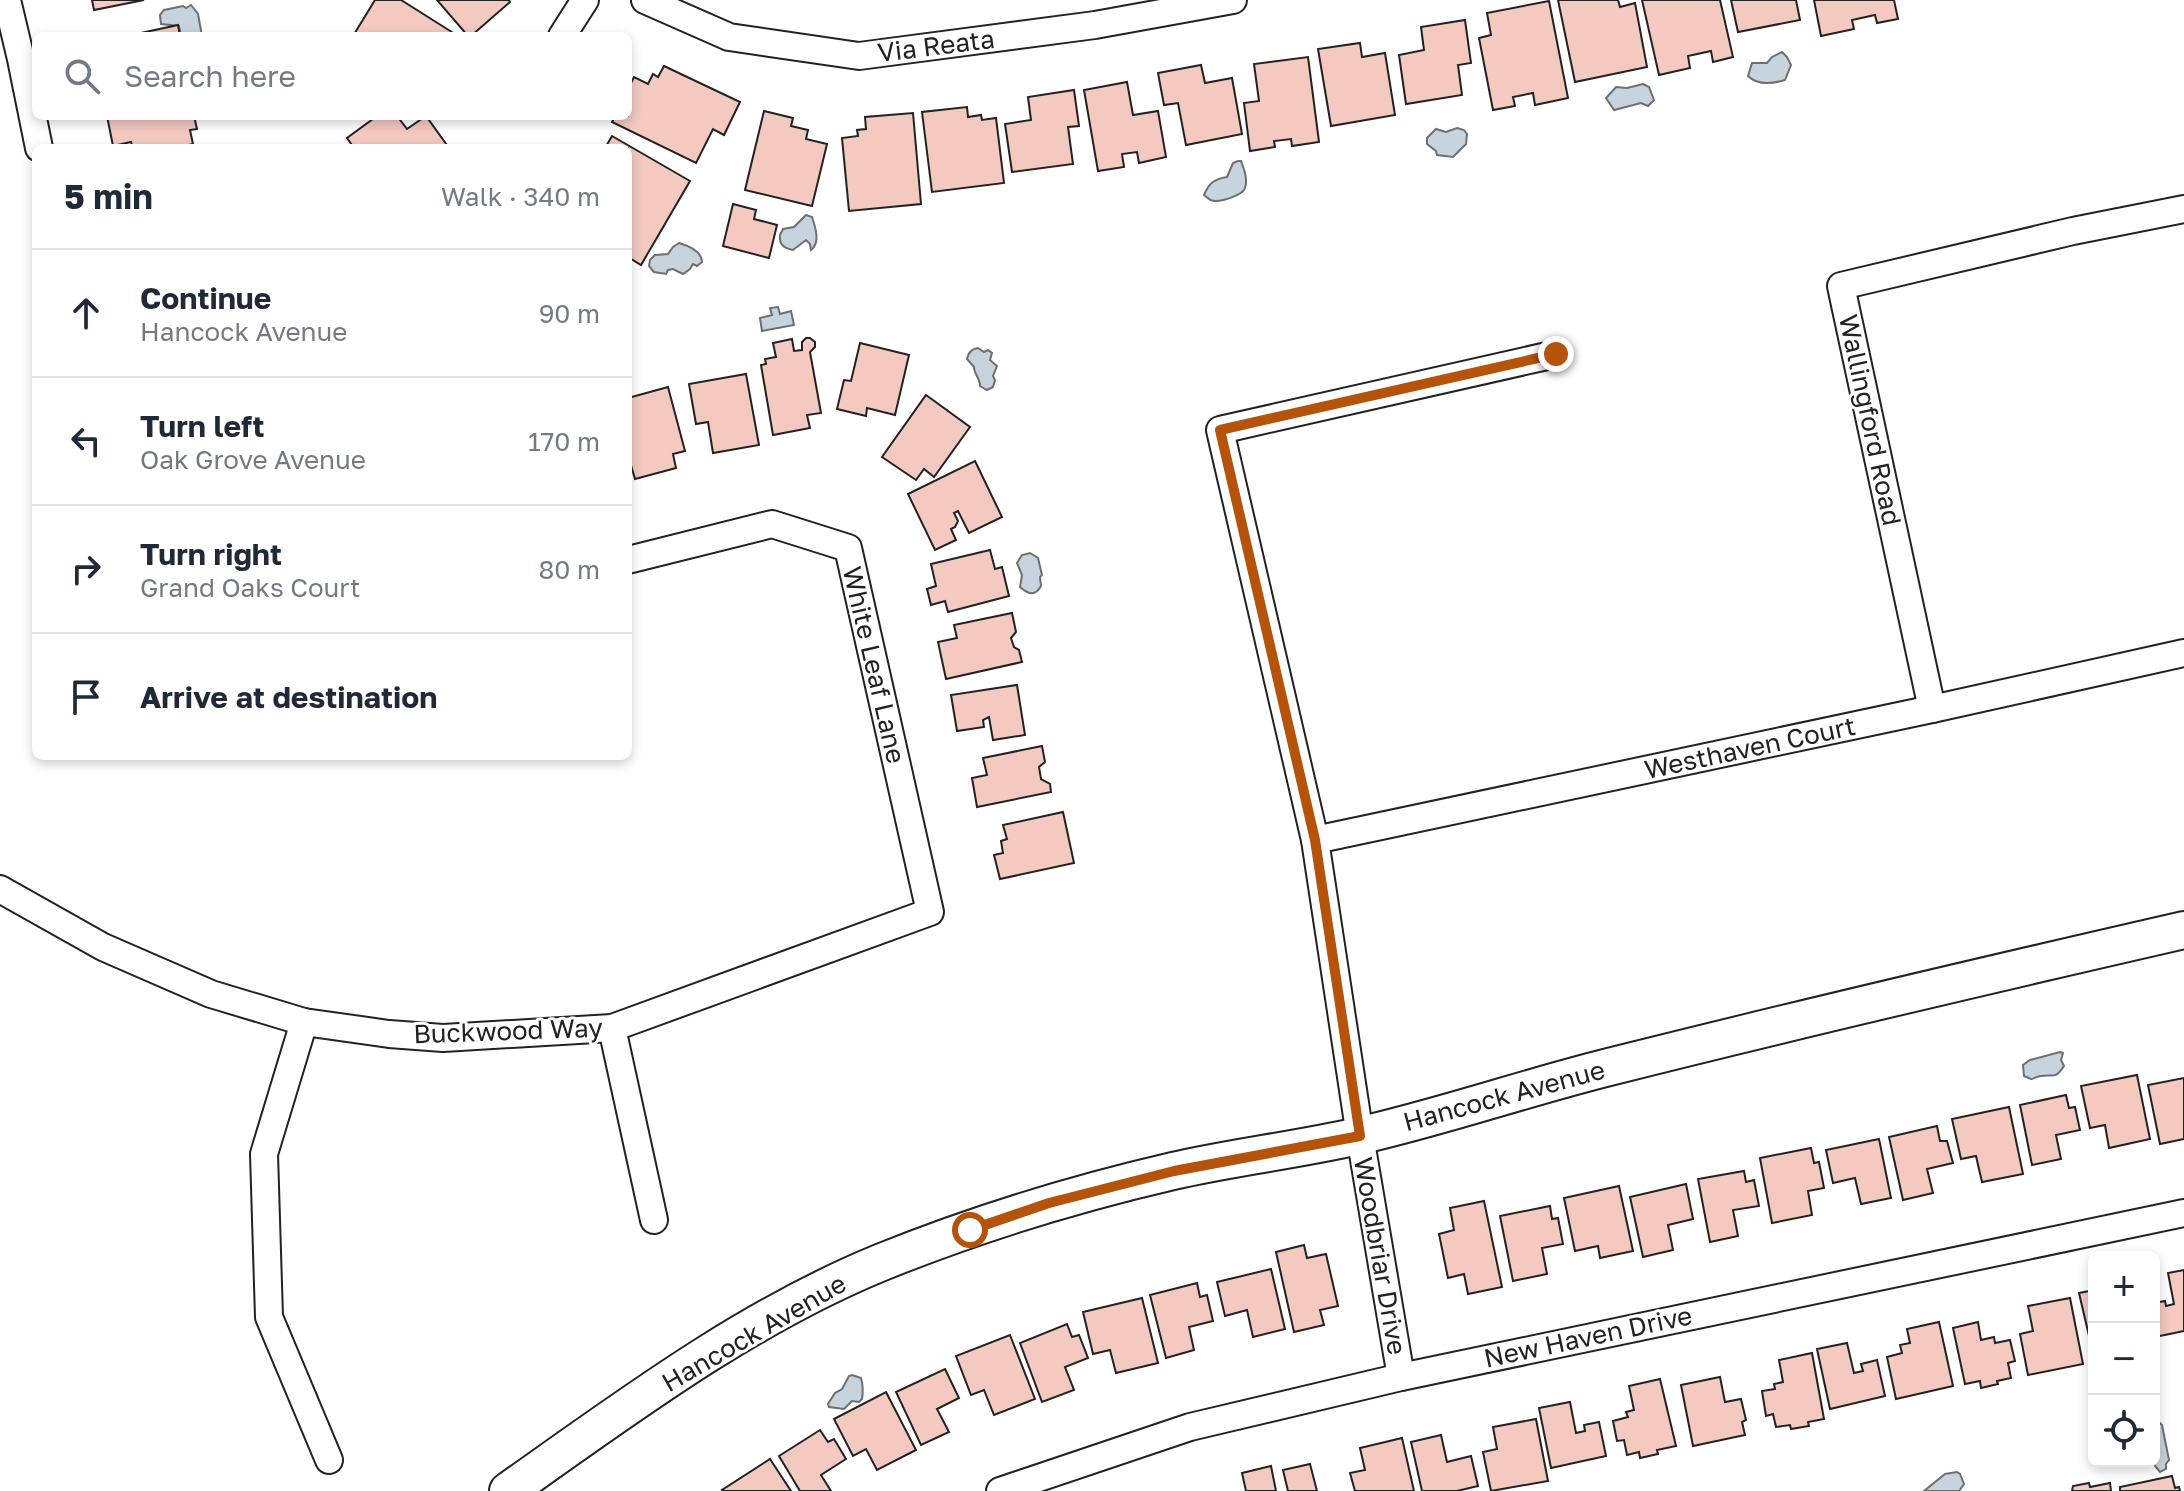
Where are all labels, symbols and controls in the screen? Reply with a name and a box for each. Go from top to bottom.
street label: Via Reata [876,23,996,68]
search box [32,32,632,120]
icon: search [60,54,104,98]
text: Search here [124,58,296,94]
text: 5 min [64,176,153,216]
text: Walk · 340 m [441,181,600,212]
text: Continue [140,280,271,316]
icon: ahead [64,291,108,335]
text: 90 m [539,298,600,329]
street label: Wallingford Road [1833,311,1908,528]
text: Hancock Avenue [140,316,347,347]
route end [1538,336,1574,372]
text: Turn left [140,408,265,444]
icon: left [64,419,108,463]
text: 170 m [528,426,600,457]
text: Oak Grove Avenue [140,444,366,475]
text: Turn right [140,536,282,572]
icon: right [64,547,108,591]
text: 80 m [539,554,600,585]
street label: White Leaf Lane [837,563,912,766]
text: Grand Oaks Court [140,572,360,603]
icon: arrive [64,675,108,719]
text: Arrive at destination [140,679,437,715]
street label: Westhaven Court [1642,710,1858,785]
street label: Buckwood Way [413,1012,604,1049]
street label: Hancock Avenue [1400,1054,1608,1137]
street label: Woodbriar Drive [1348,1155,1413,1357]
route start [952,1212,988,1248]
map controls [2088,1251,2160,1467]
button: + [2088,1251,2160,1323]
street label: Hancock Avenue [656,1267,851,1398]
street label: New Haven Drive [1481,1299,1695,1374]
button: − [2088,1323,2160,1395]
button: locate [2088,1395,2160,1467]

